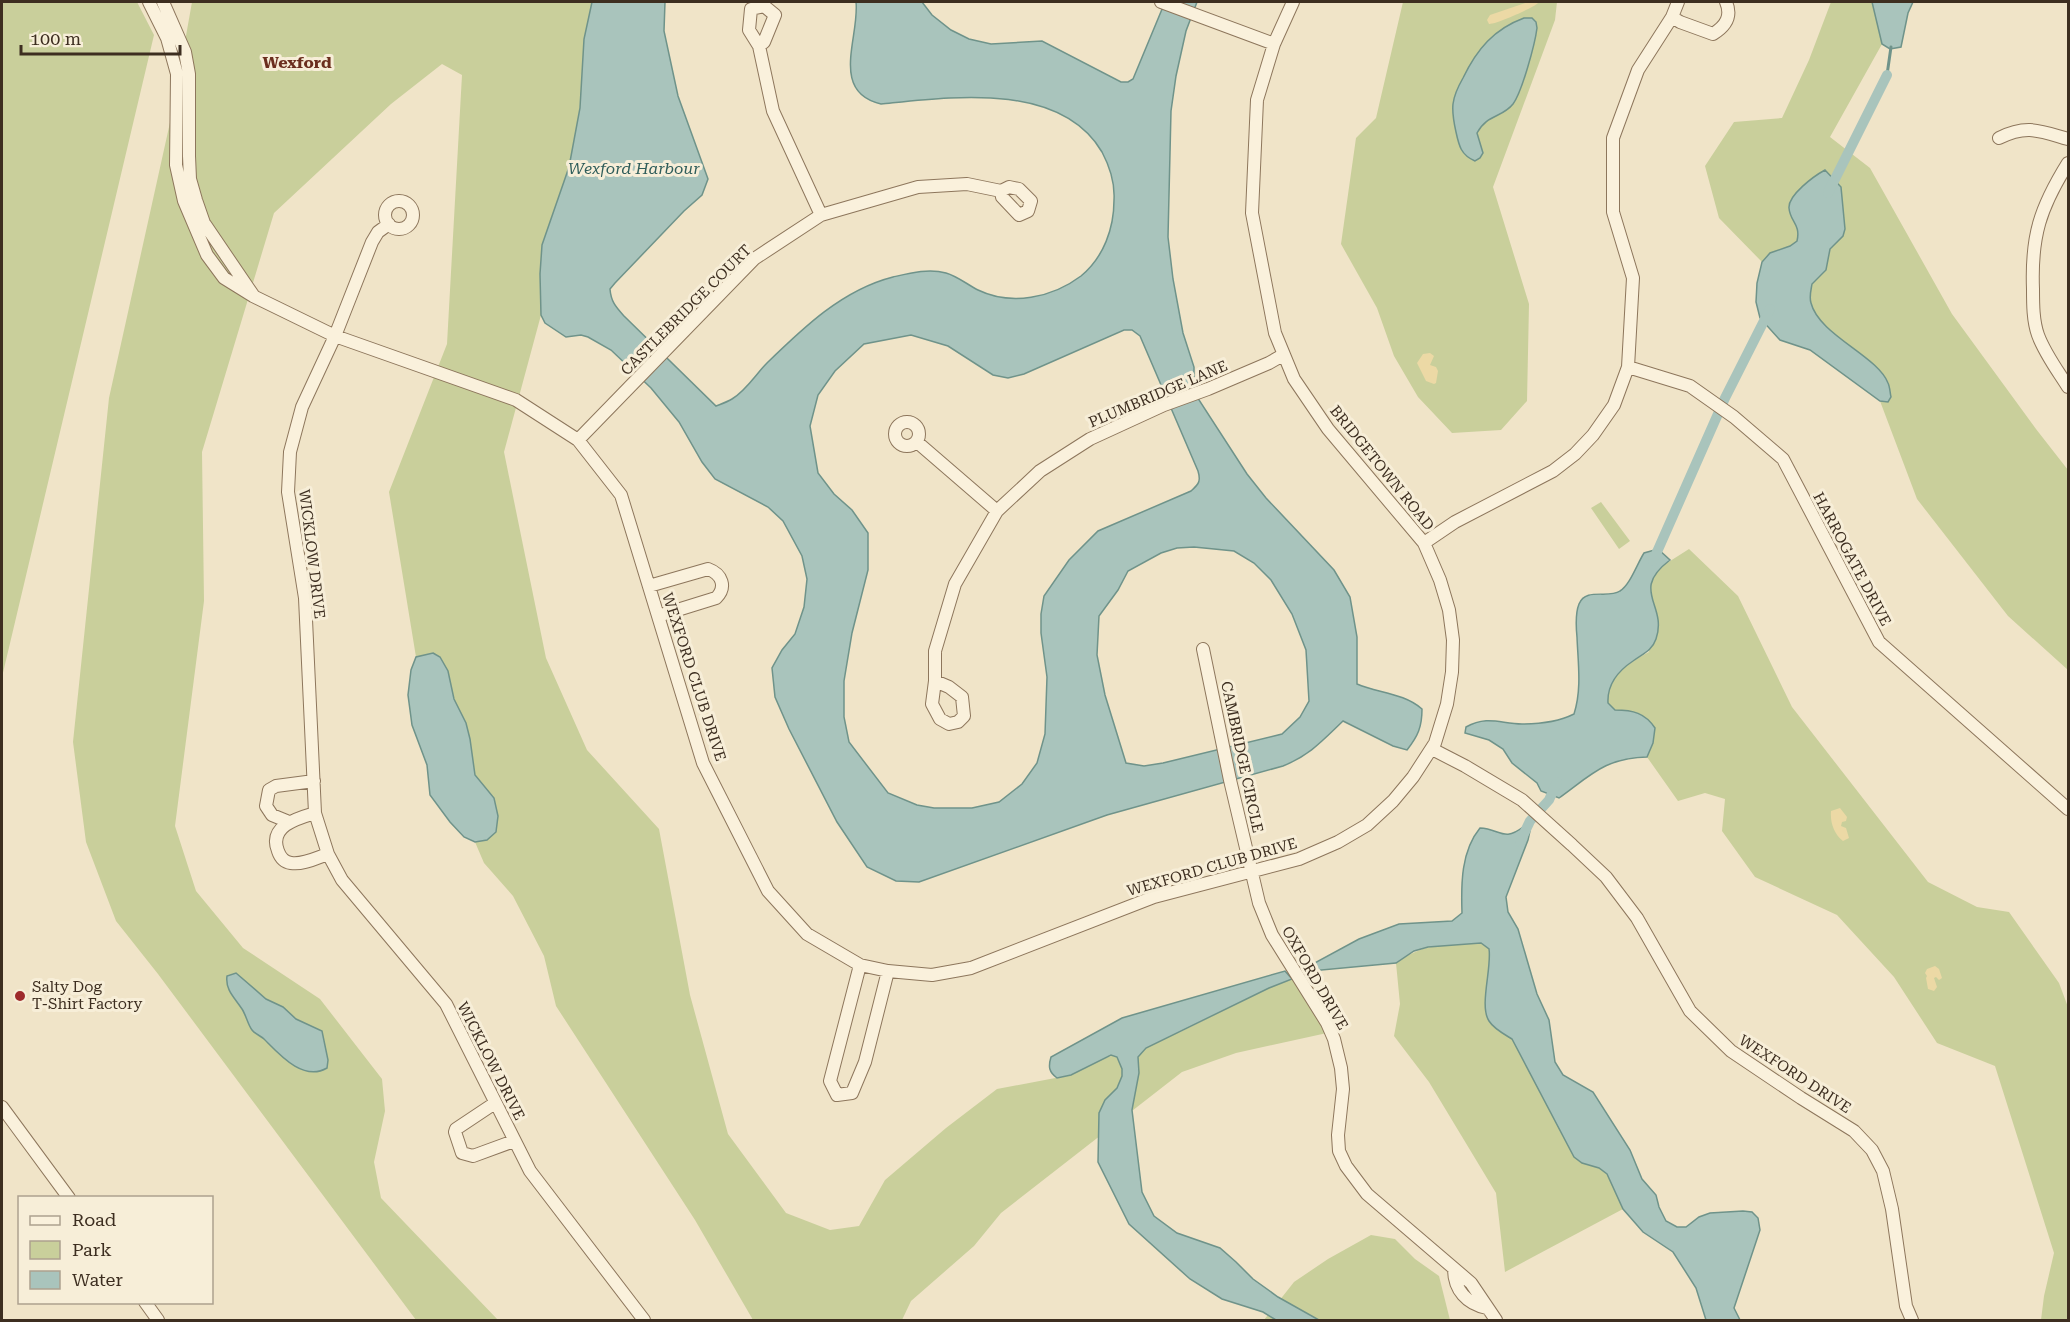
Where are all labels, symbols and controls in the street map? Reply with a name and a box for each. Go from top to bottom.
scale bar [21,18,180,56]
text: 100 m [30,28,81,49]
district label: Wexford [262,53,332,72]
water label: Wexford Harbour [568,159,700,178]
street label: CASTLEBRIDGE COURT [617,241,755,379]
street label: PLUMBRIDGE LANE [1086,357,1230,431]
street label: BRIDGETOWN ROAD [1326,402,1438,534]
street label: WICKLOW DRIVE [295,488,329,620]
street label: HARROGATE DRIVE [1809,489,1895,629]
street label: WEXFORD CLUB DRIVE [658,591,730,763]
street label: CAMBRIDGE CIRCLE [1217,680,1267,834]
street label: WEXFORD CLUB DRIVE [1125,834,1299,900]
street label: OXFORD DRIVE [1278,923,1352,1033]
place label: Salty Dog T-Shirt Factory [32,978,142,1013]
marker: Salty Dog T-Shirt Factory [13,989,27,1003]
street label: WICKLOW DRIVE [453,999,529,1123]
street label: WEXFORD DRIVE [1735,1031,1855,1117]
legend [18,1196,213,1304]
text: Road [72,1209,117,1230]
text: Park [72,1239,112,1260]
text: Water [72,1269,123,1290]

